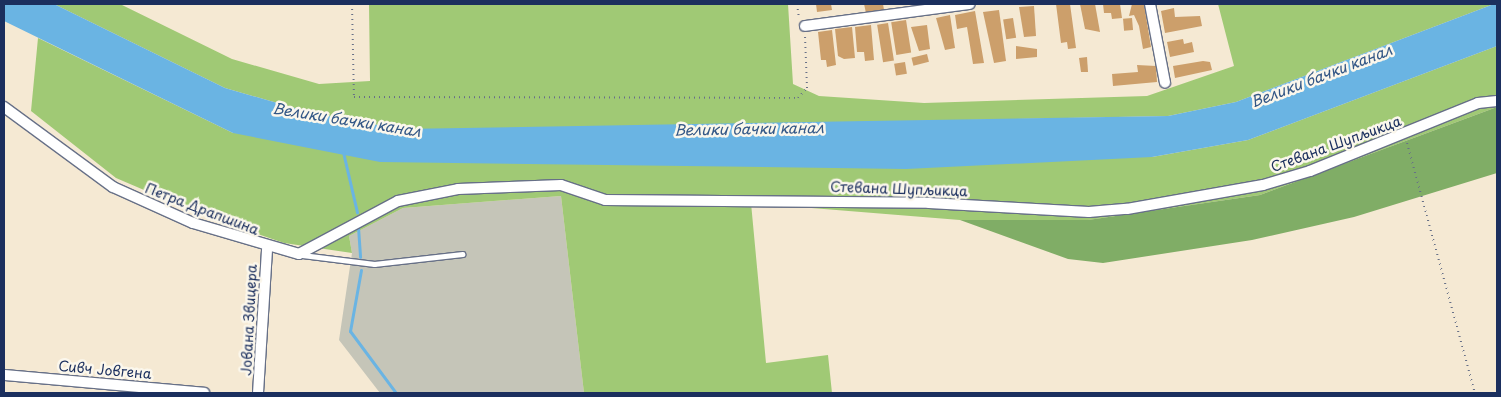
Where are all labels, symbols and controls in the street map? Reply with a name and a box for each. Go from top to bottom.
water label: Велики бачки канал [1247,39,1395,111]
water label: Велики бачки канал [271,98,423,140]
street label: Стевана Шупљикца [1268,112,1404,176]
water label: Велики бачки канал [673,118,825,138]
street label: Стевана Шупљикца [829,178,969,200]
street label: Петра Драпшина [143,180,261,238]
street label: Јована Звицера [238,263,260,377]
street label: Сивч Јовгена [58,358,152,382]

